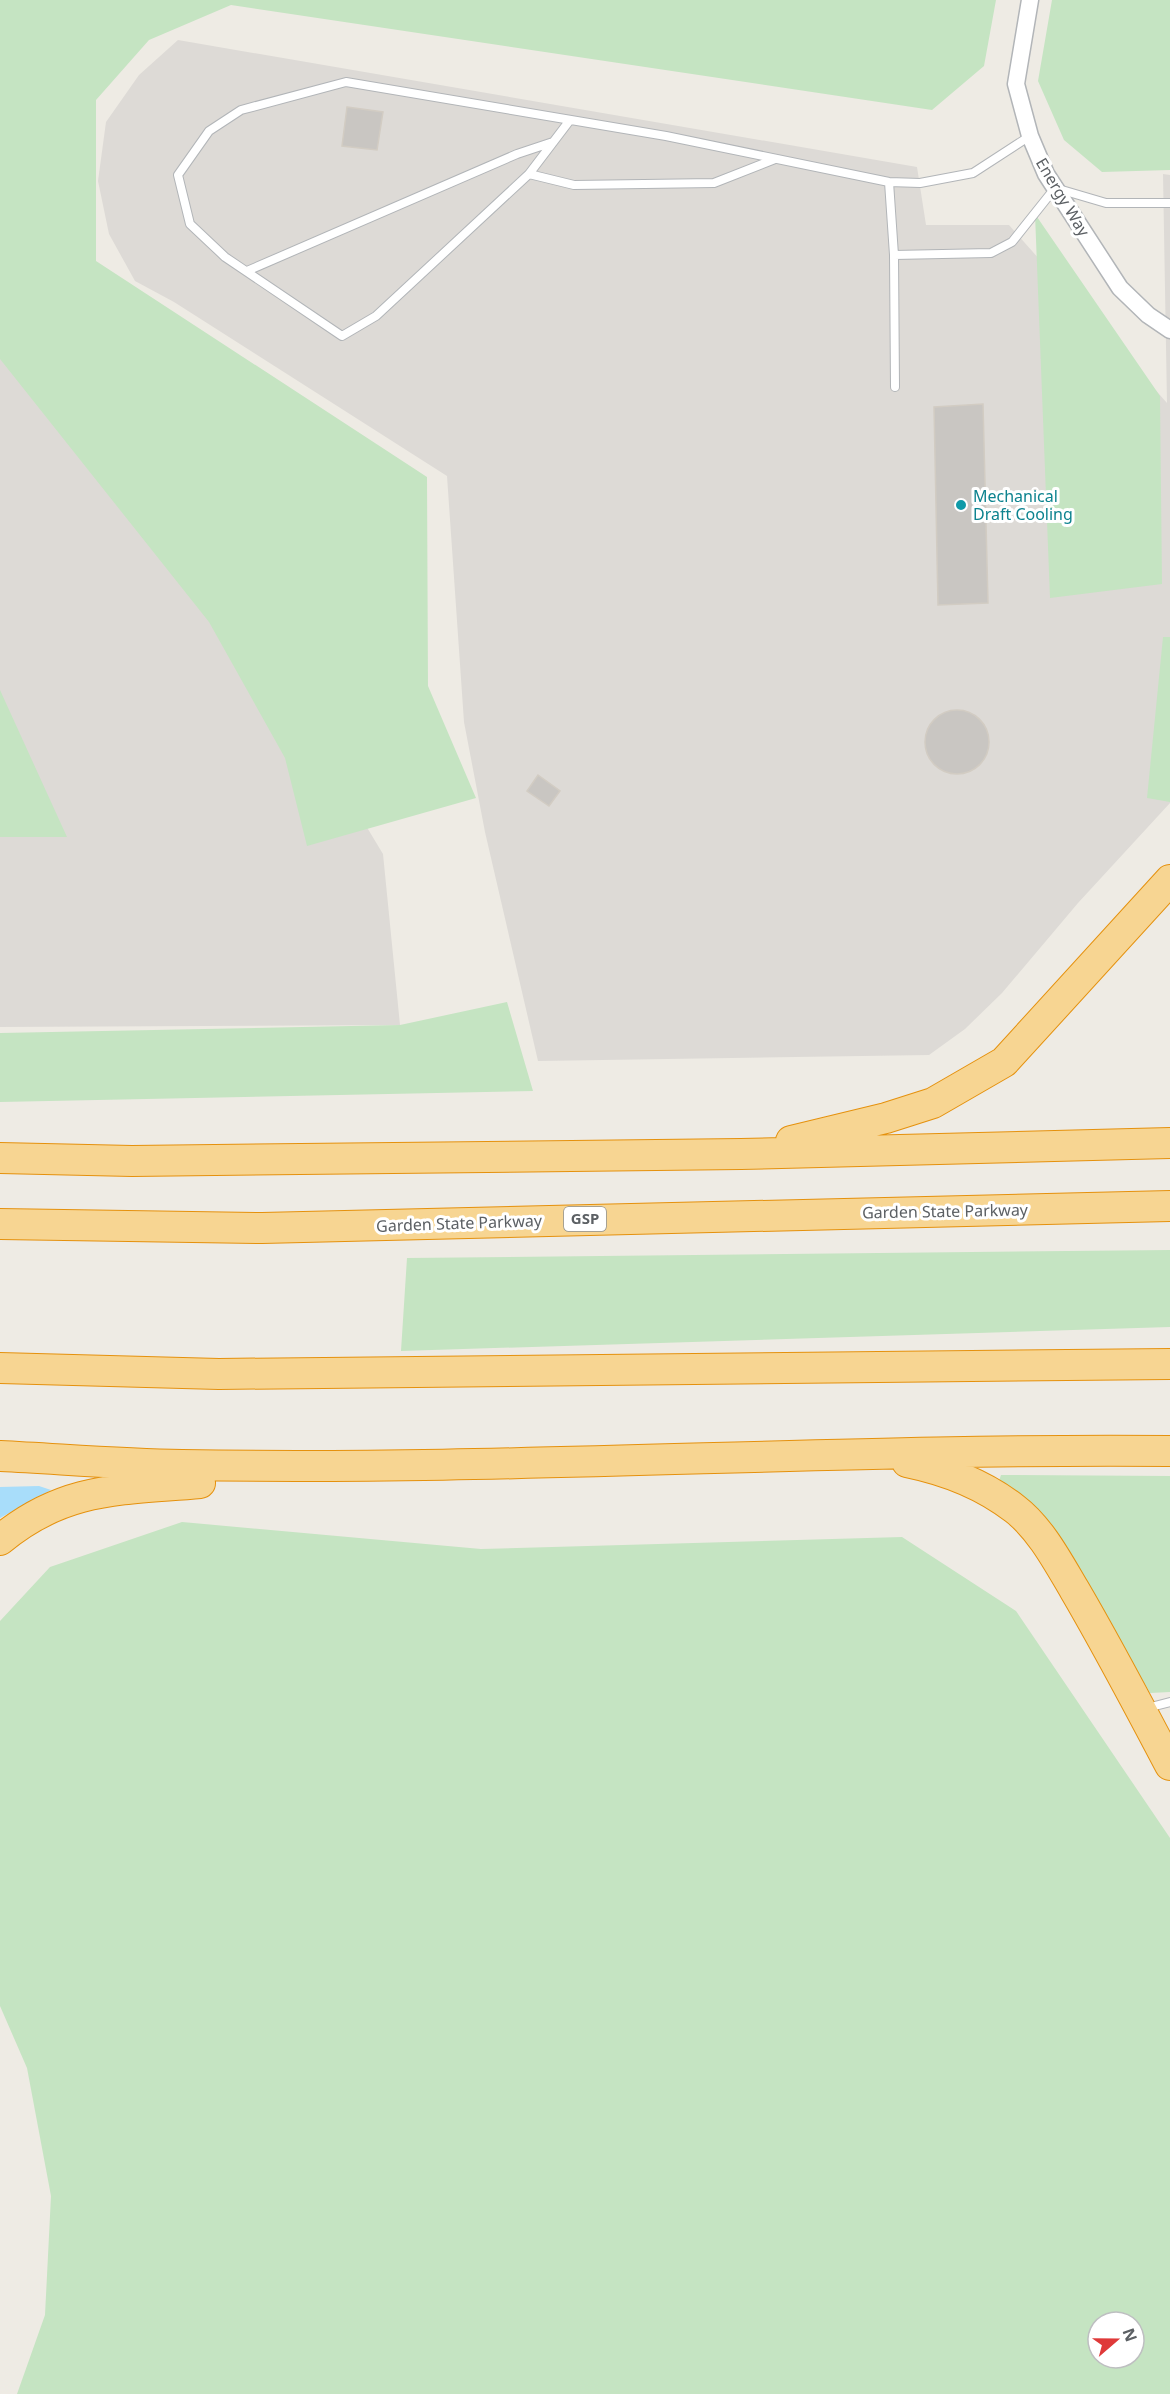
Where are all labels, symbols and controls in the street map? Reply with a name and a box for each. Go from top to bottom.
street label: Energy Way [1031,154,1096,241]
place label: Mechanical Draft Cooling [973,485,1073,525]
marker: Mechanical Draft Cooling [954,498,968,512]
street label: Garden State Parkway [862,1199,1029,1223]
road number: GSP [564,1207,606,1231]
street label: Garden State Parkway [376,1209,543,1237]
north arrow [1086,2310,1146,2370]
text: N [1118,2325,1143,2345]

